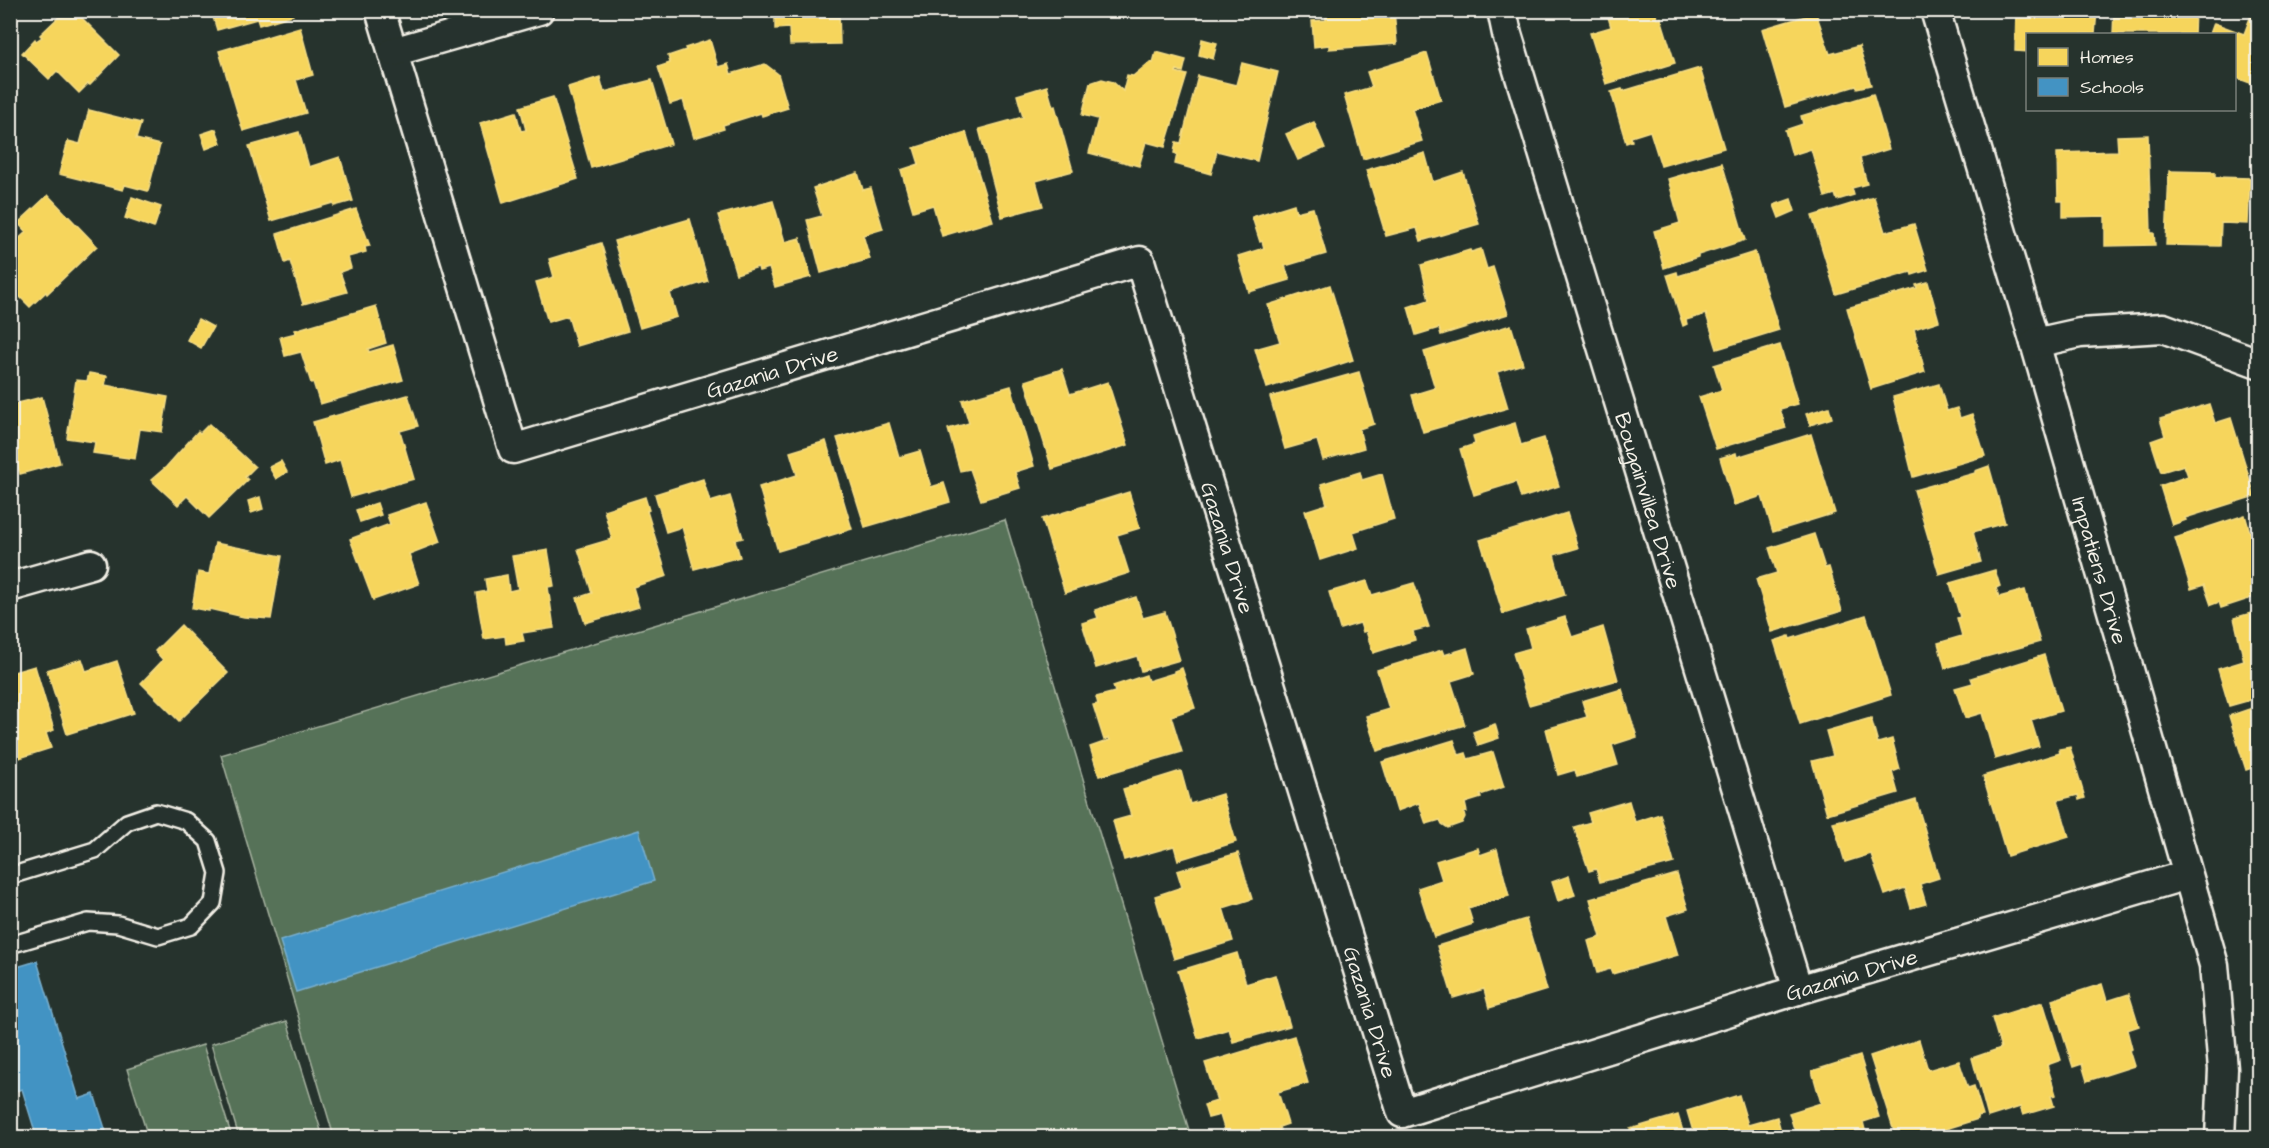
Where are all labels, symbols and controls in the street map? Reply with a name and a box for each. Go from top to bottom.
legend [2026,33,2236,111]
text: Homes [2080,45,2134,70]
text: Schools [2080,75,2144,100]
street label: Gazania Drive [703,338,842,407]
street label: Bougainvillea Drive [1606,409,1689,593]
street label: Gazania Drive [1192,478,1261,618]
street label: Impatiens Drive [2063,493,2135,648]
street label: Gazania Drive [1782,941,1922,1010]
street label: Gazania Drive [1335,943,1404,1082]

